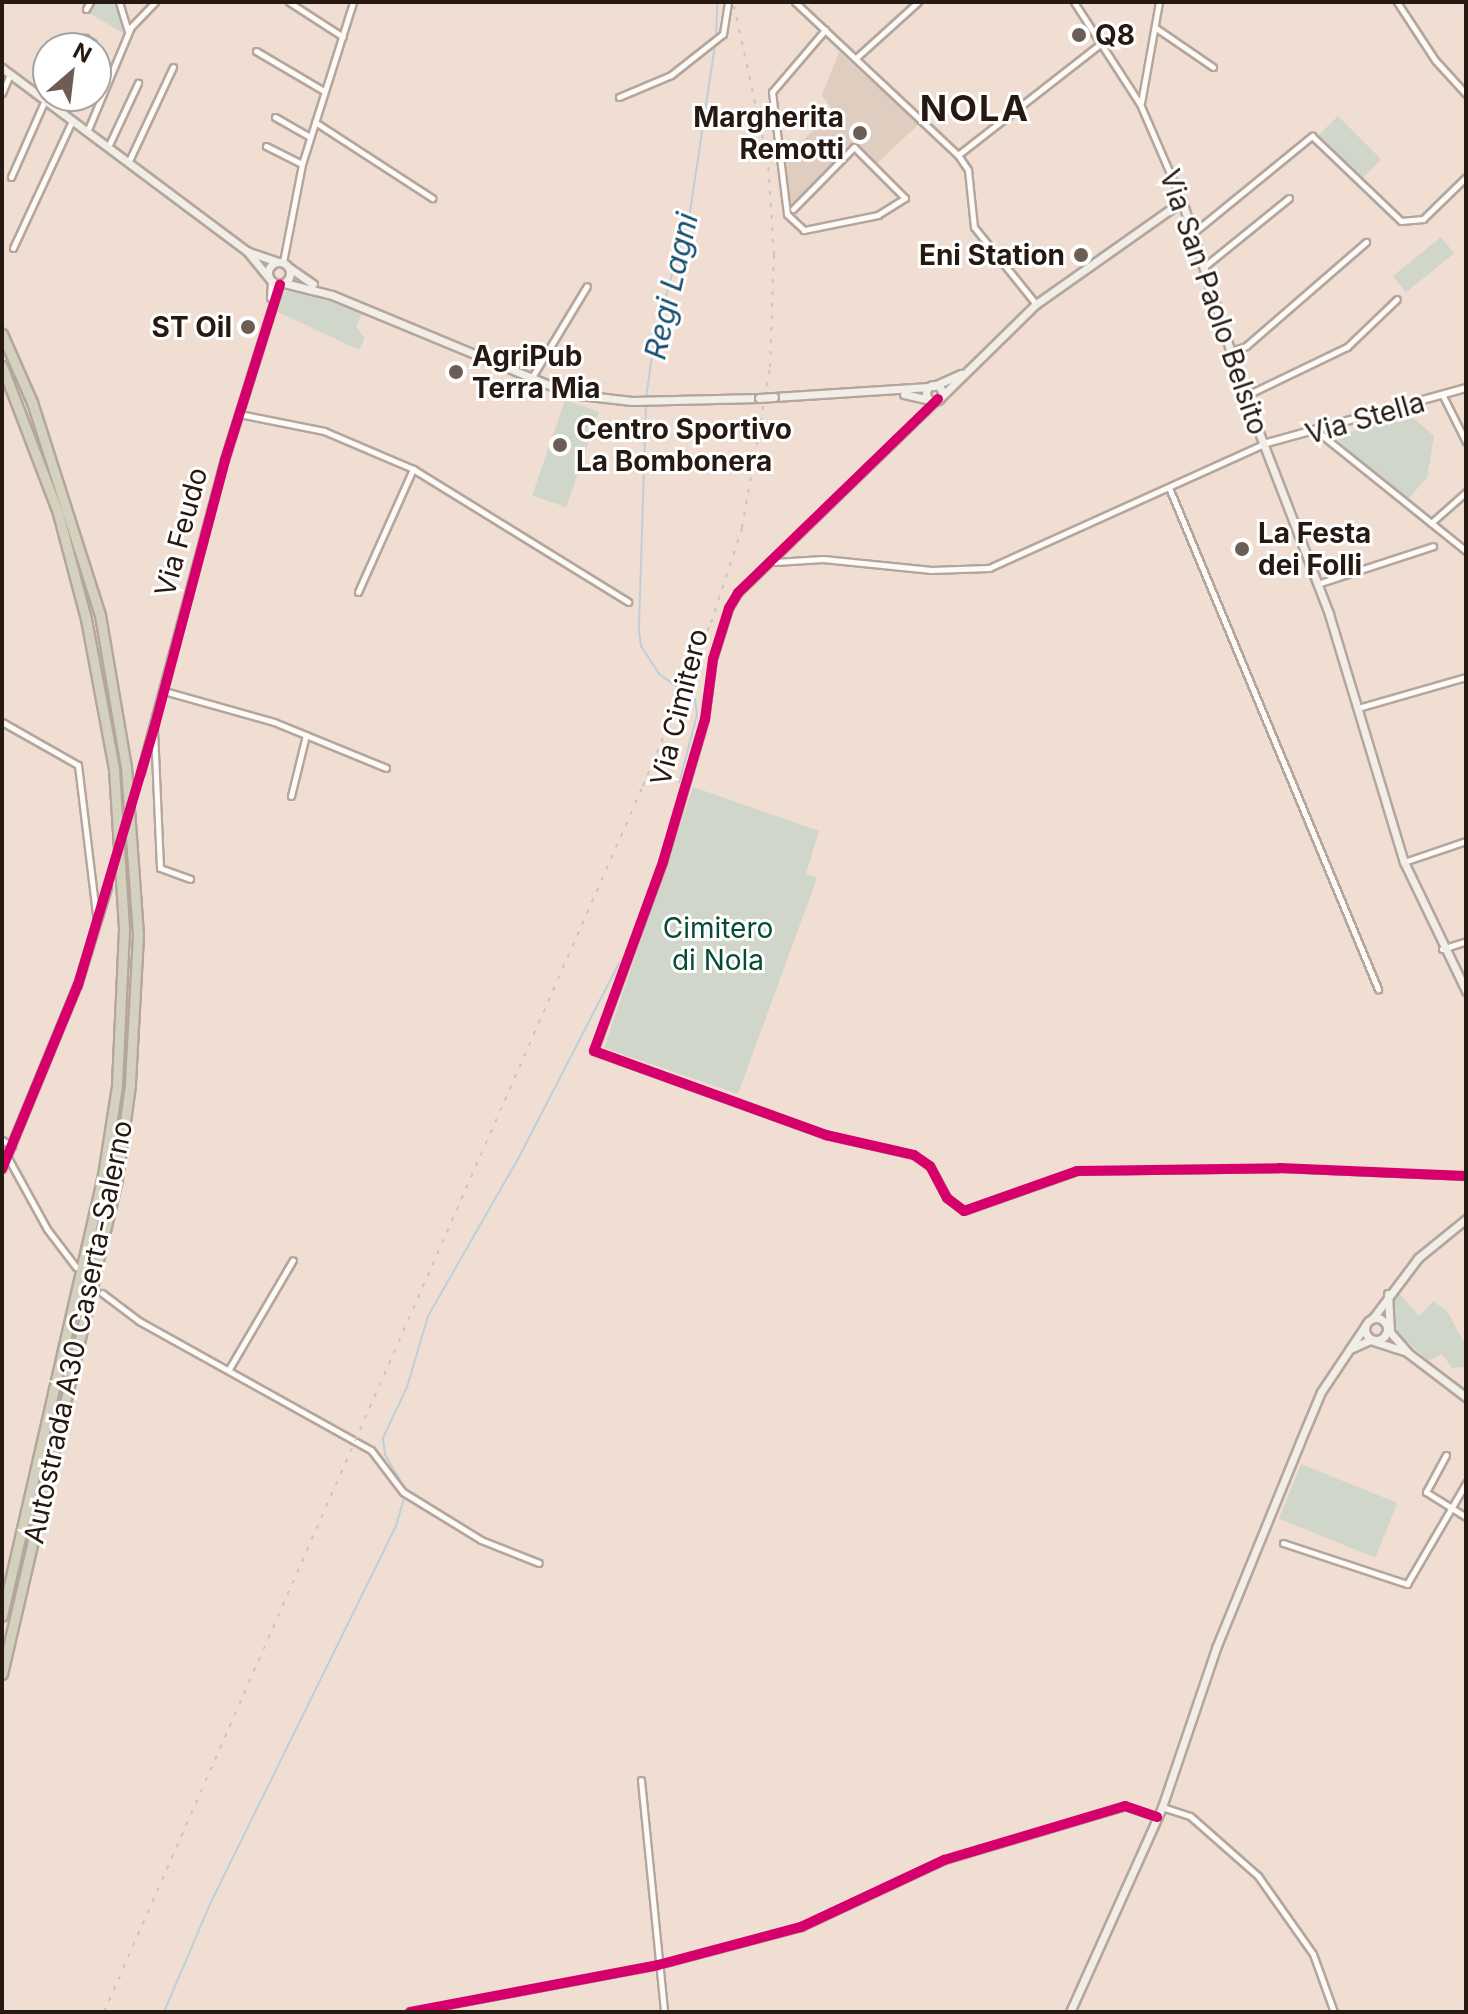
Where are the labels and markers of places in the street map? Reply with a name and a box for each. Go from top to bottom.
place label: Q8 [1095,18,1135,52]
marker: Q8 [1070,26,1088,44]
place label: Margherita Remotti [693,100,844,166]
marker: Margherita Remotti [851,124,869,142]
place label: Eni Station [919,238,1065,272]
marker: Eni Station [1072,246,1090,264]
place label: ST Oil [152,310,232,344]
marker: ST Oil [239,318,257,336]
place label: AgriPub Terra Mia [472,339,601,405]
marker: AgriPub Terra Mia [447,363,465,381]
place label: Centro Sportivo La Bombonera [576,412,792,478]
marker: Centro Sportivo La Bombonera [551,436,569,454]
place label: La Festa dei Folli [1258,516,1371,582]
marker: La Festa dei Folli [1233,540,1251,558]

